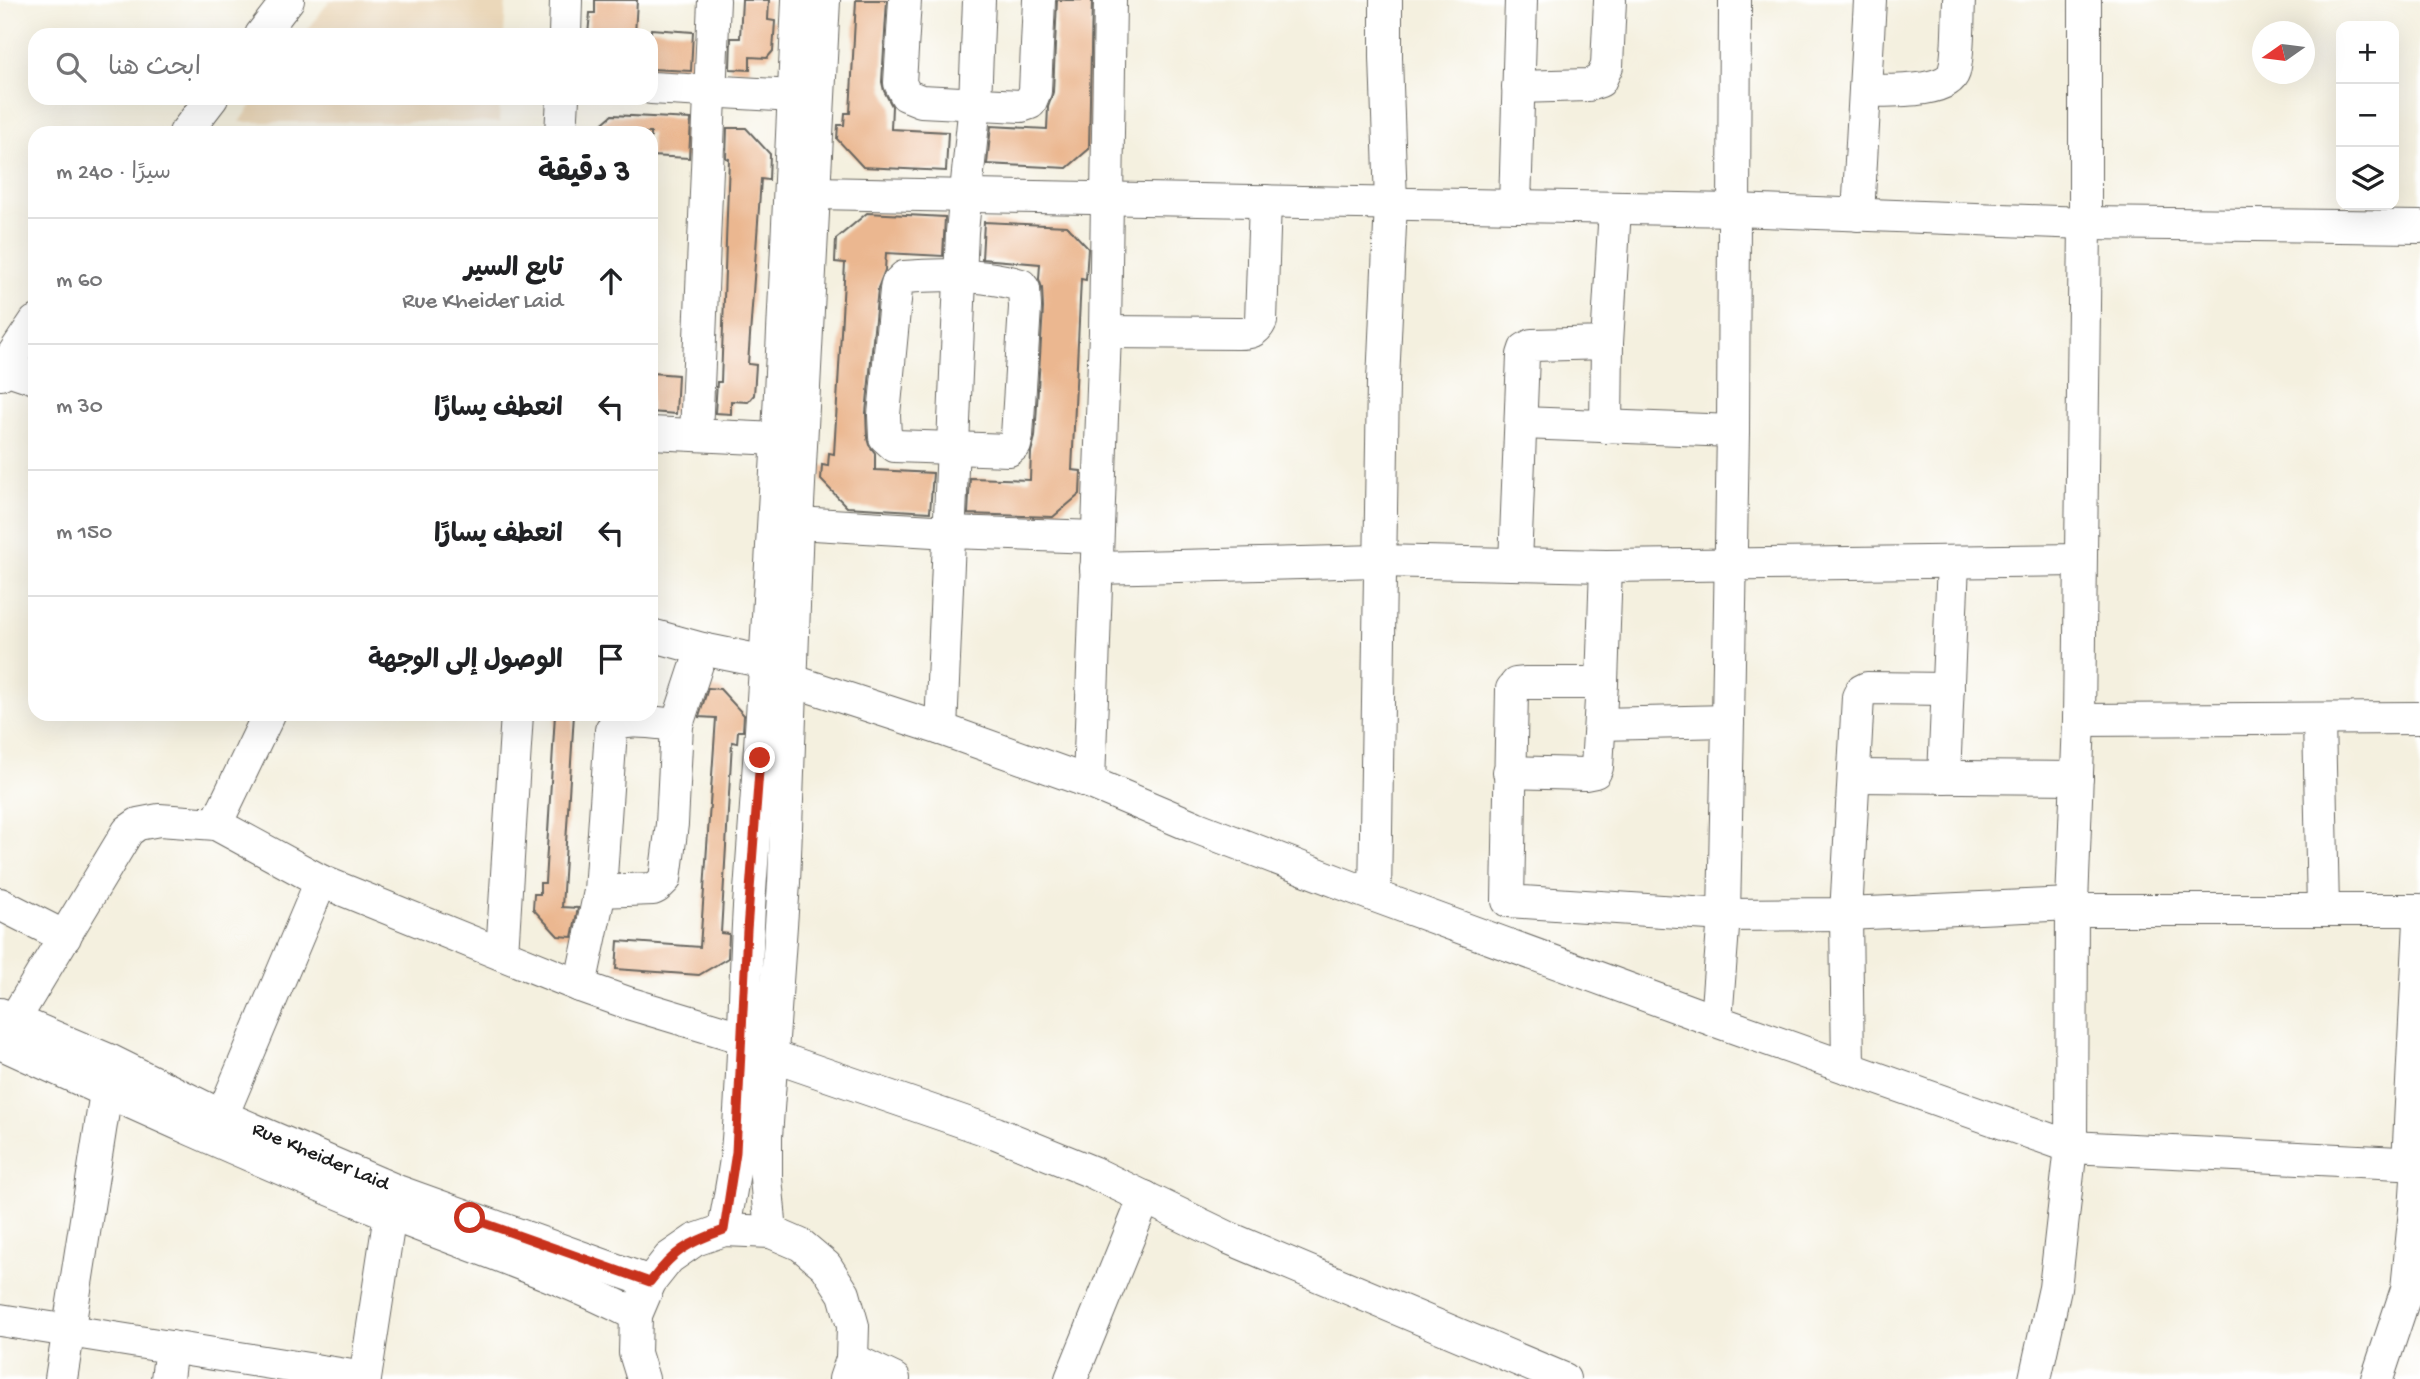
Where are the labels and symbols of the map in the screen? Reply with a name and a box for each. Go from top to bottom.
north arrow [2252,21,2315,84]
route end [744,742,775,773]
street label: Rue Kheider Laid [248,1118,394,1199]
route start [454,1202,485,1233]

